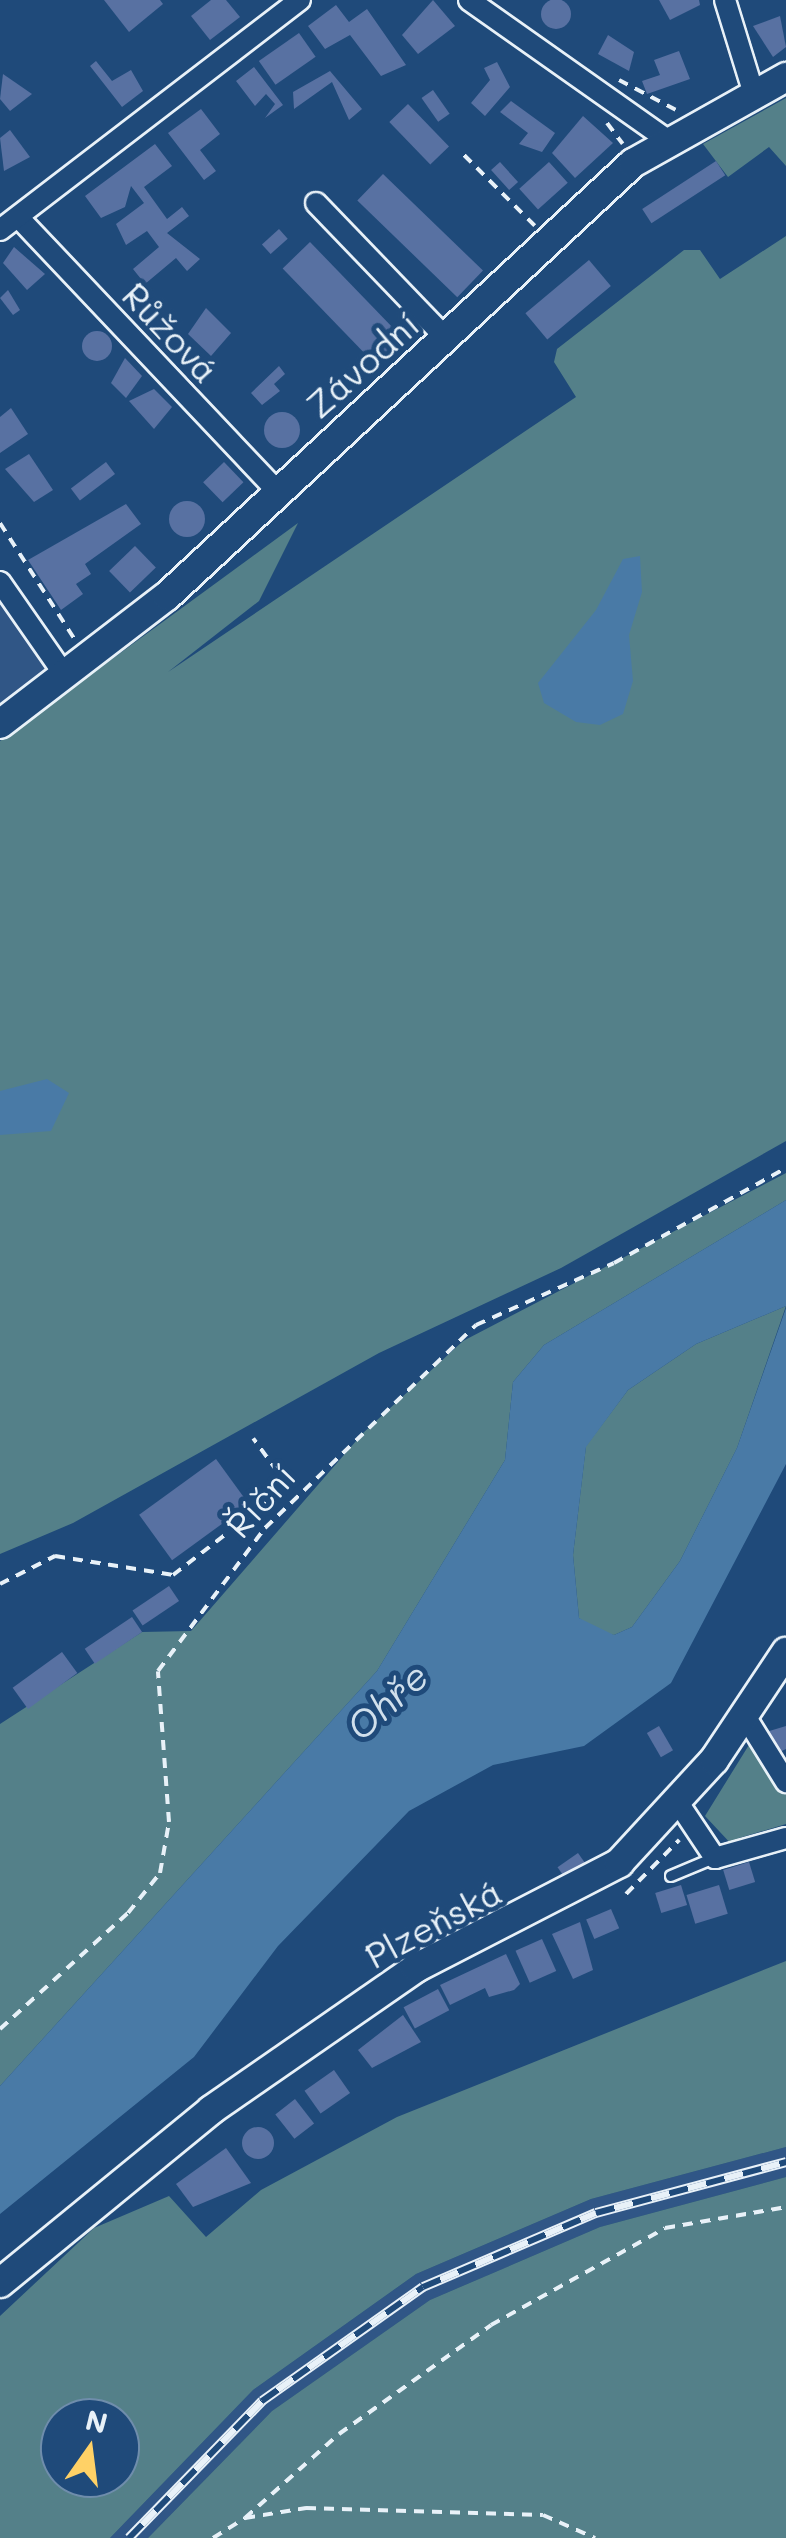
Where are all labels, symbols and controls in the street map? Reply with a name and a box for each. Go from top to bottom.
street label: Růžová [114,274,228,390]
street label: Závodní [297,302,427,426]
street label: Říční [216,1455,304,1545]
water label: Ohře [337,1653,437,1749]
street label: Plzeňská [358,1870,508,1976]
north arrow [40,2398,140,2498]
text: N [82,2401,111,2441]

